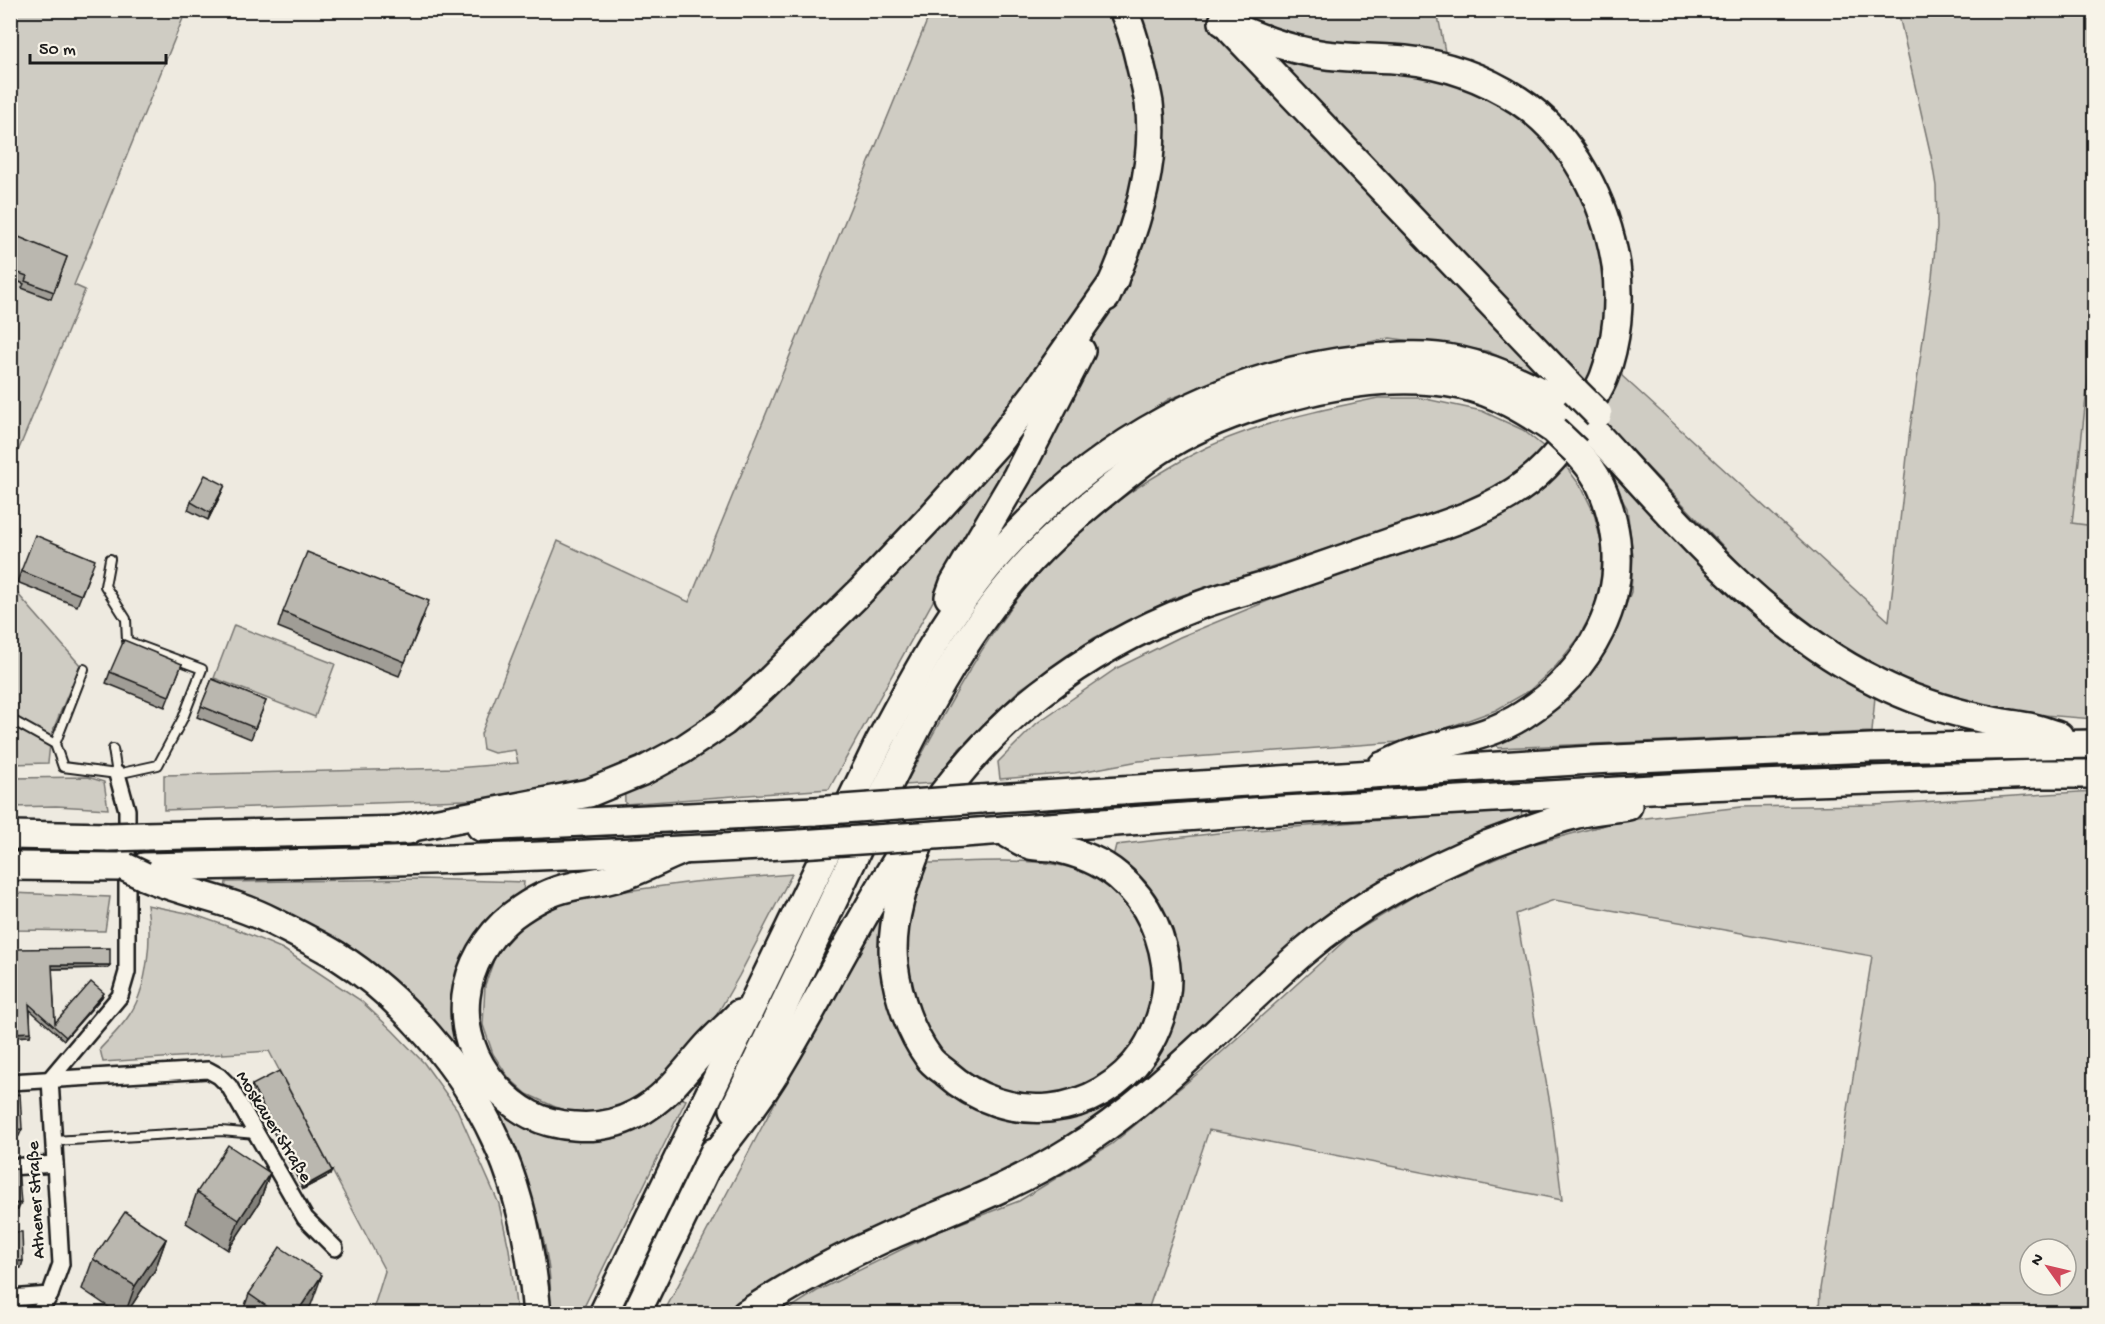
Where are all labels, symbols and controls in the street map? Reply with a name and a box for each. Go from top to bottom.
scale bar [30,27,166,65]
text: 50 m [39,40,76,61]
street label: Moskauer Straße [230,1068,316,1187]
street label: Athener Straße [23,1140,51,1259]
north arrow [2018,1237,2078,1297]
text: N [2028,1250,2050,1270]

